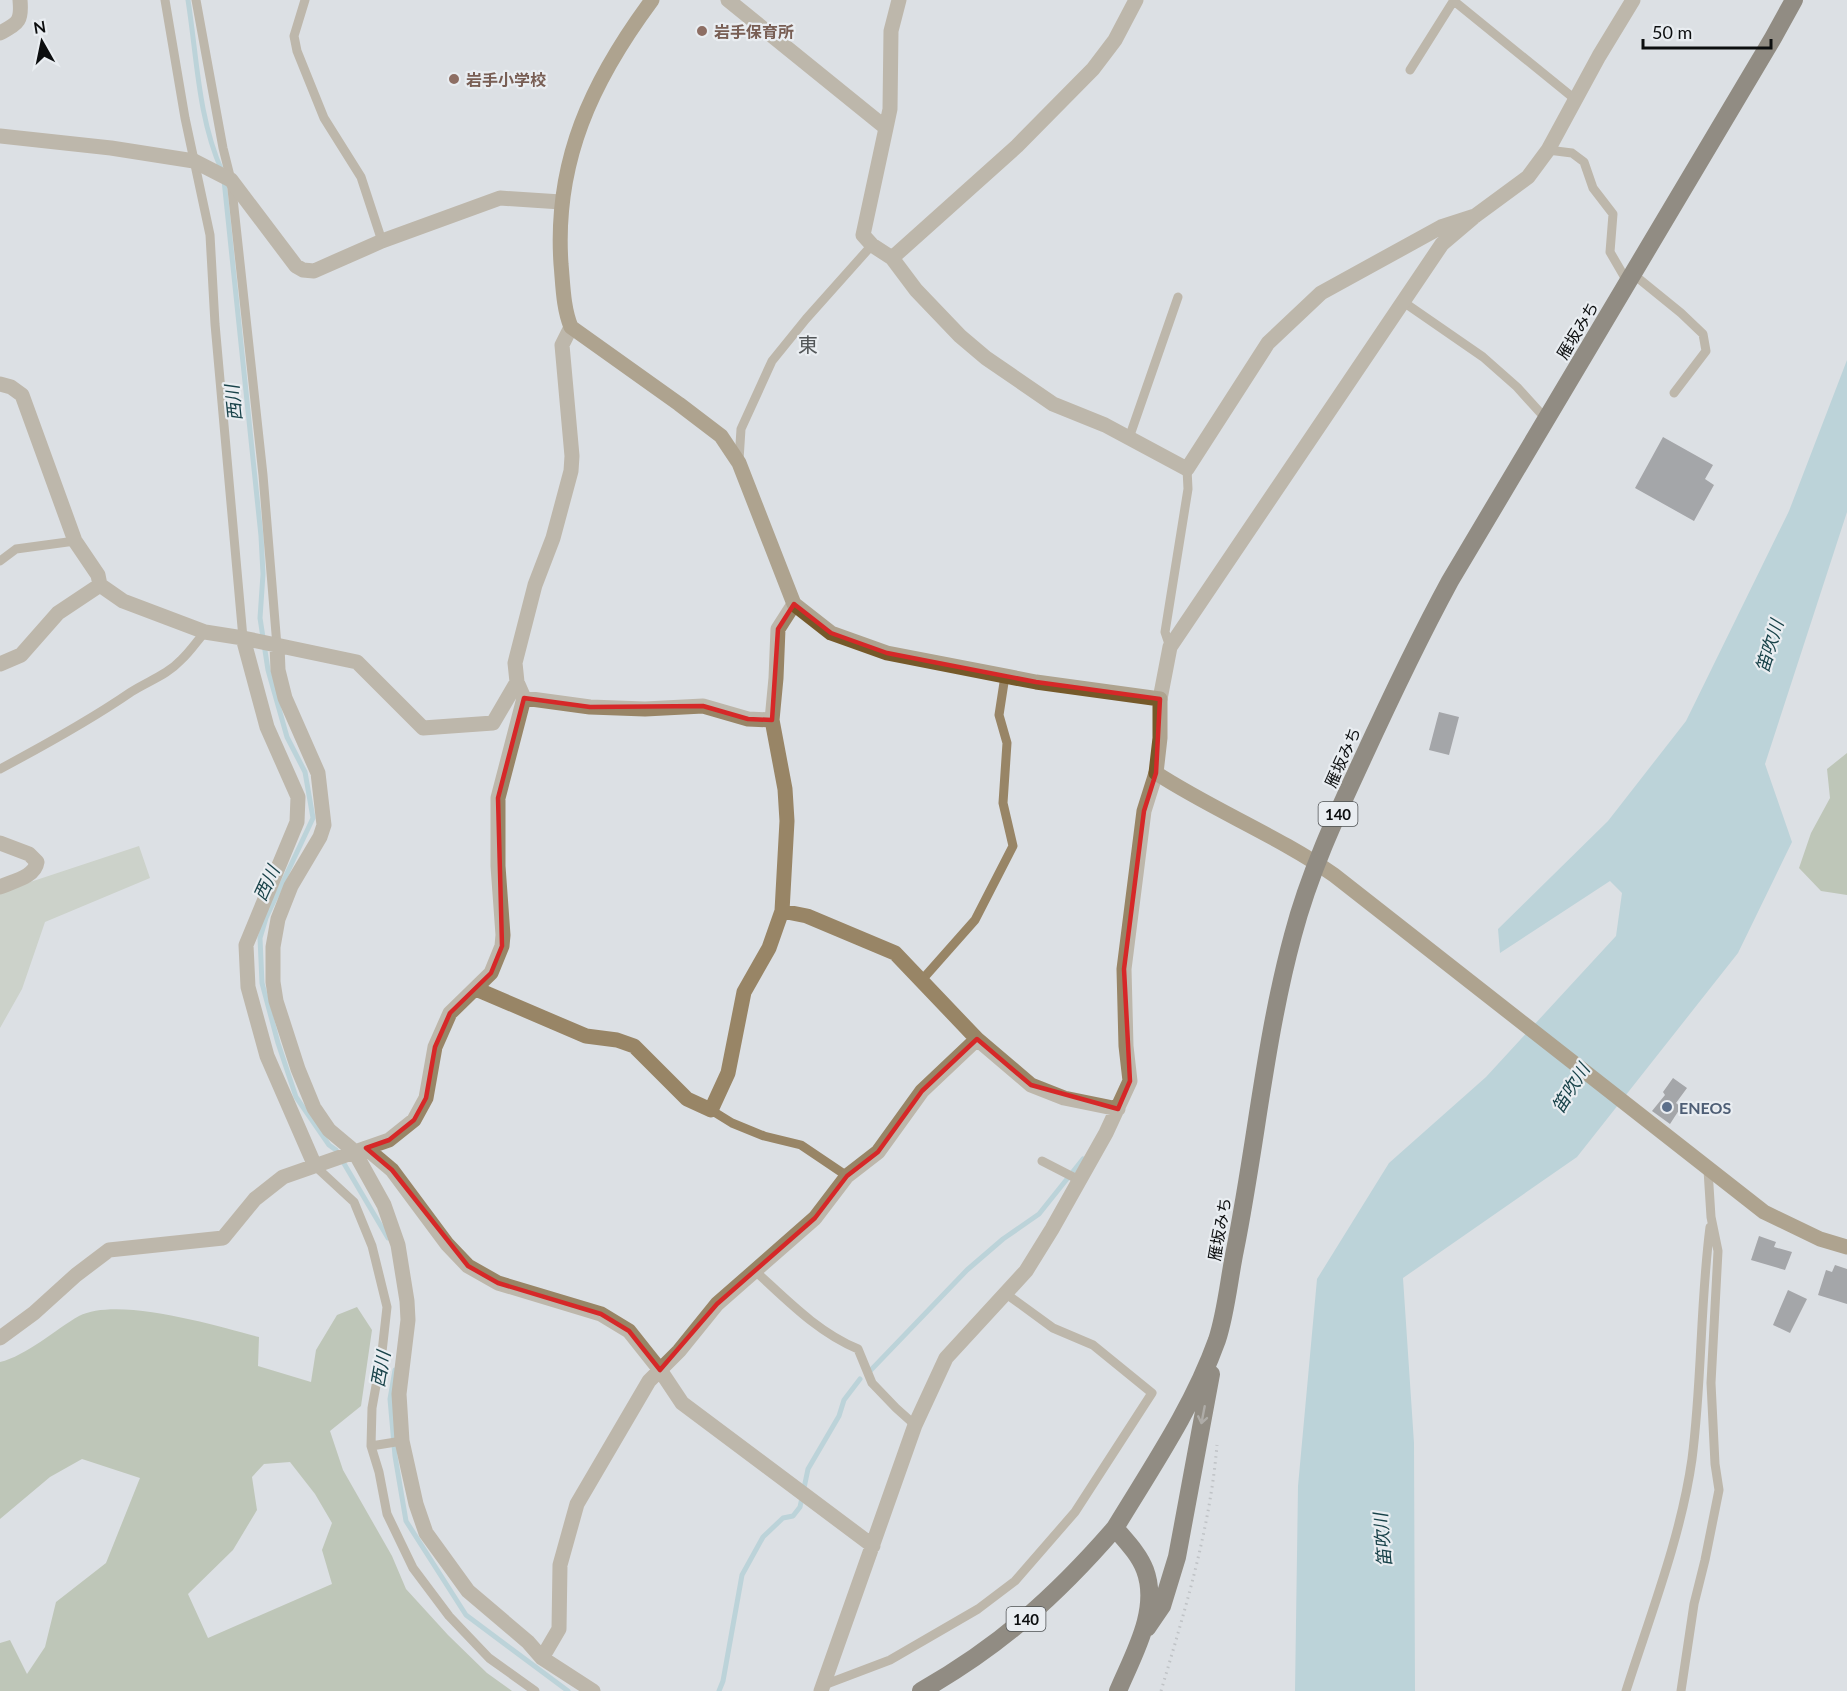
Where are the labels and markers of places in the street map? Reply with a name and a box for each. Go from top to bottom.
place label: 岩手保育所 [714,22,794,41]
marker: 岩手保育所 [695,24,709,38]
place label: 岩手小学校 [466,70,546,89]
marker: 岩手小学校 [447,72,461,86]
place label: ENEOS [1679,1098,1731,1117]
marker: ENEOS [1660,1100,1674,1114]

